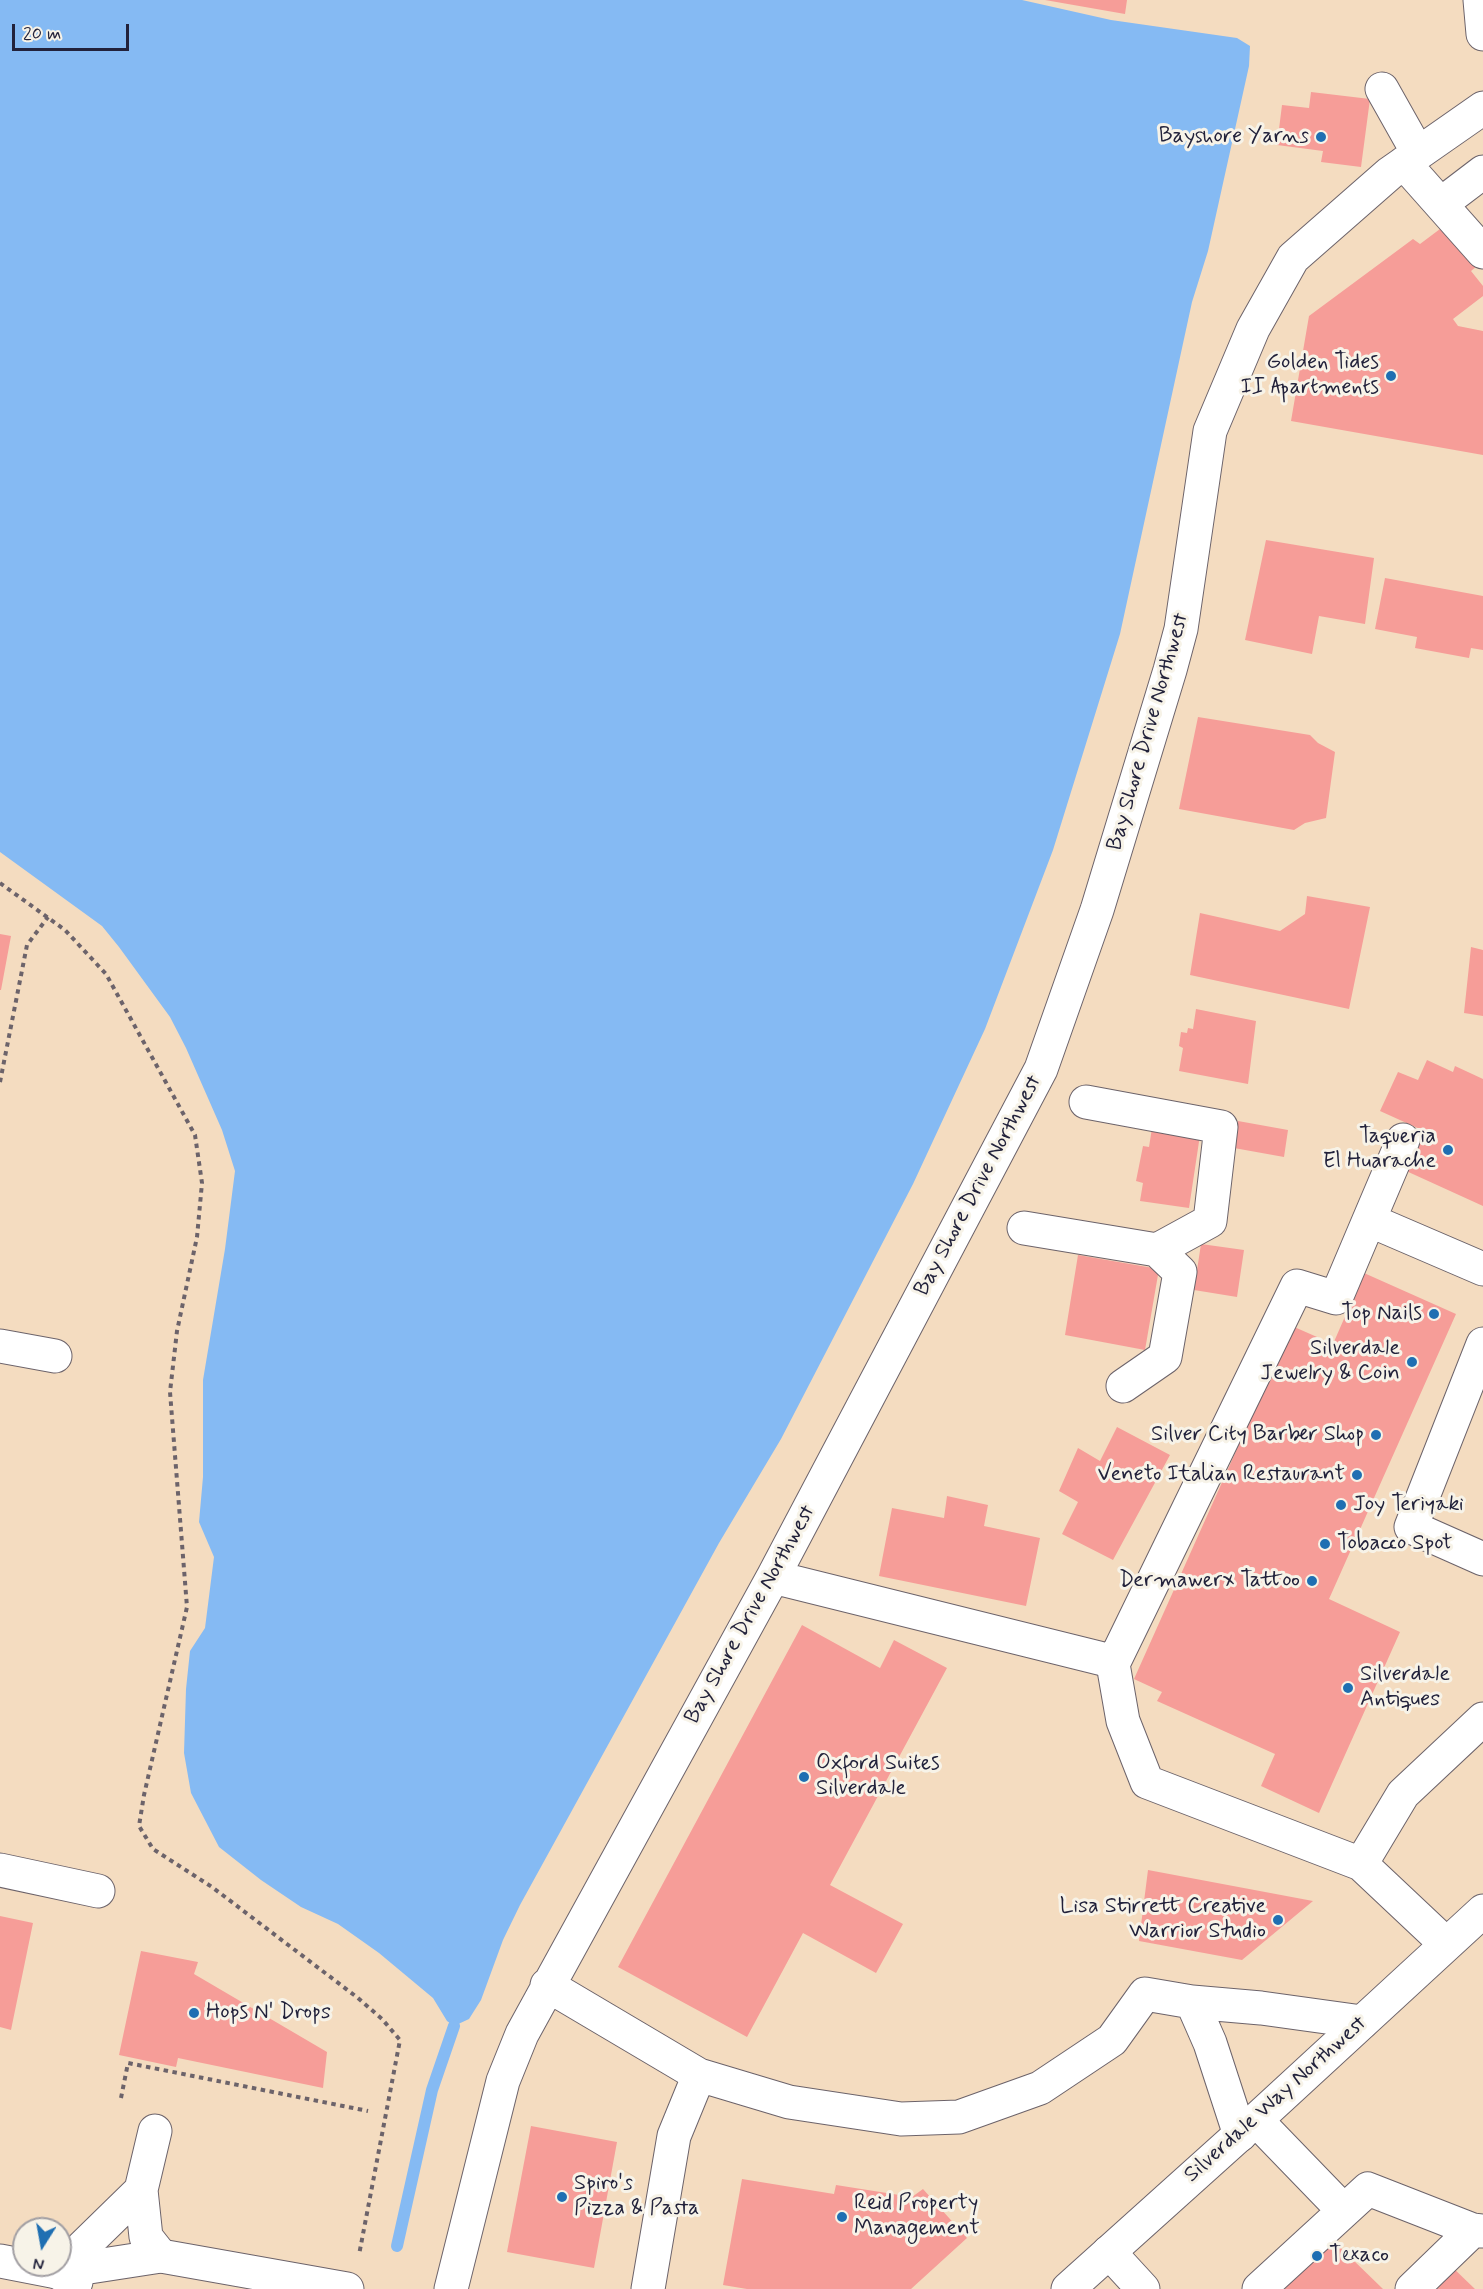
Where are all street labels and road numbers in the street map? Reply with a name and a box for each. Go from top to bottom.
street label: Bay Shore Drive Northwest [1102,610,1196,854]
street label: Bay Shore Drive Northwest [910,1071,1048,1301]
street label: Bay Shore Drive Northwest [680,1501,822,1729]
street label: Silverdale Way Northwest [1179,2011,1373,2189]

